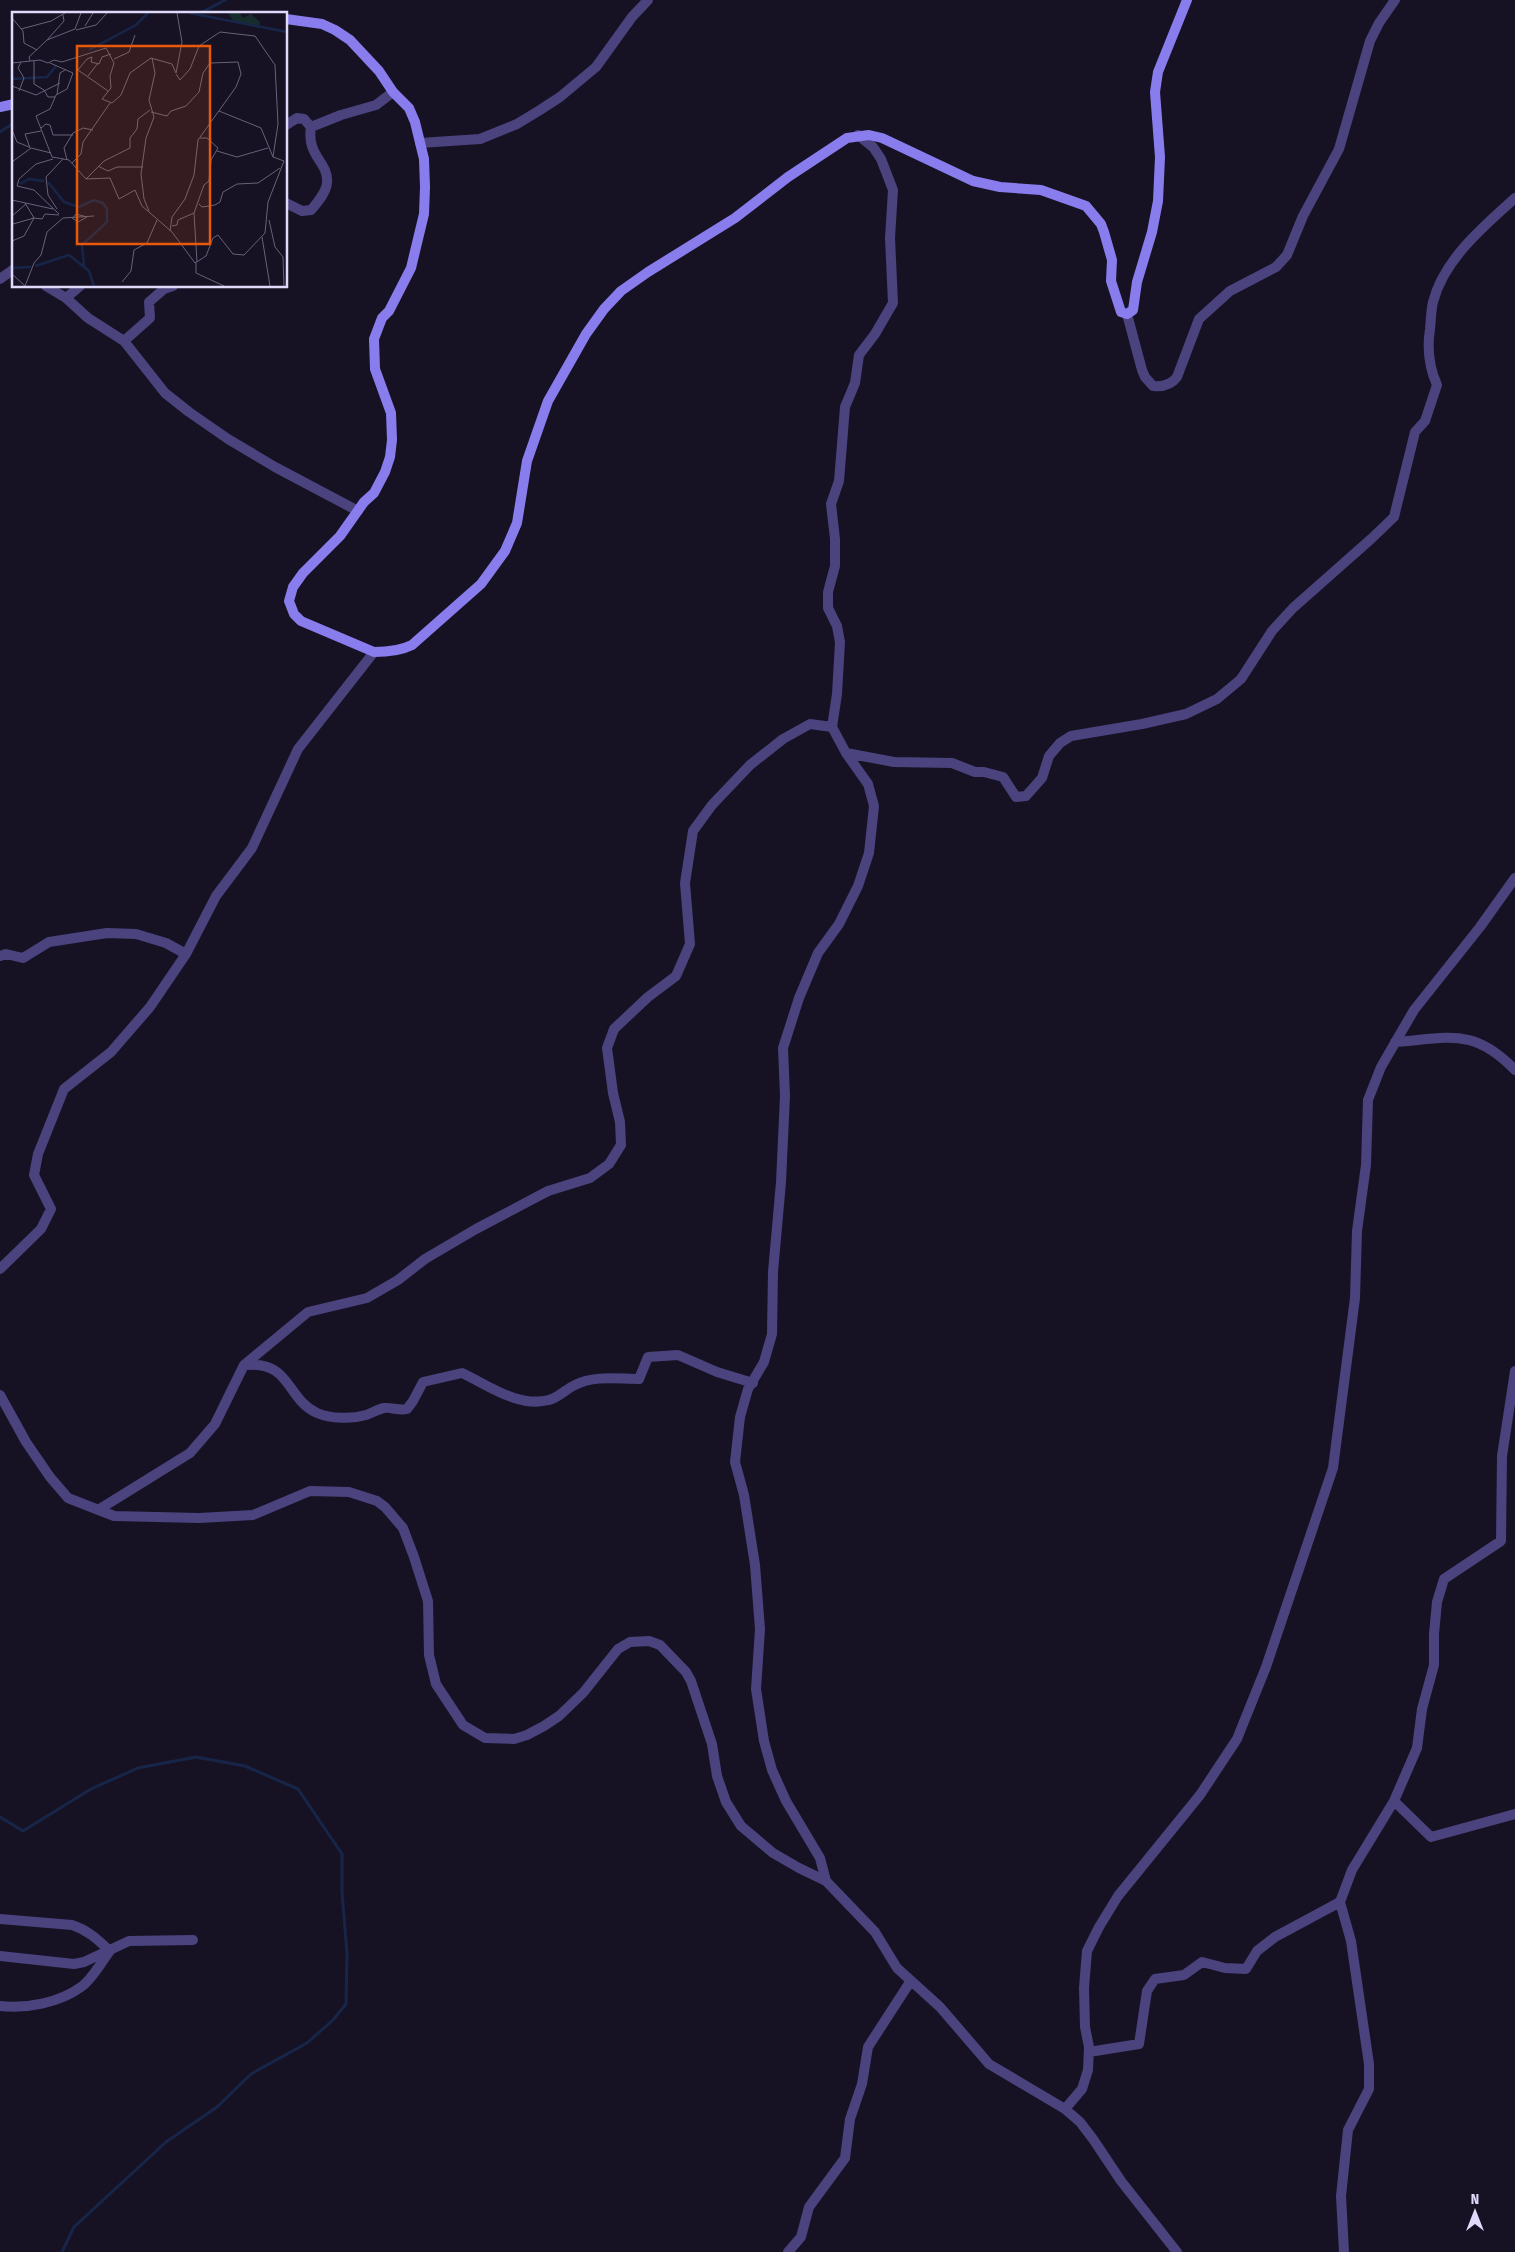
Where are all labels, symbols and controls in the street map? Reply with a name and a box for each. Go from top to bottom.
inset map [12,12,288,288]
north arrow [1450,2187,1500,2237]
text: N [1471,2191,1479,2208]

